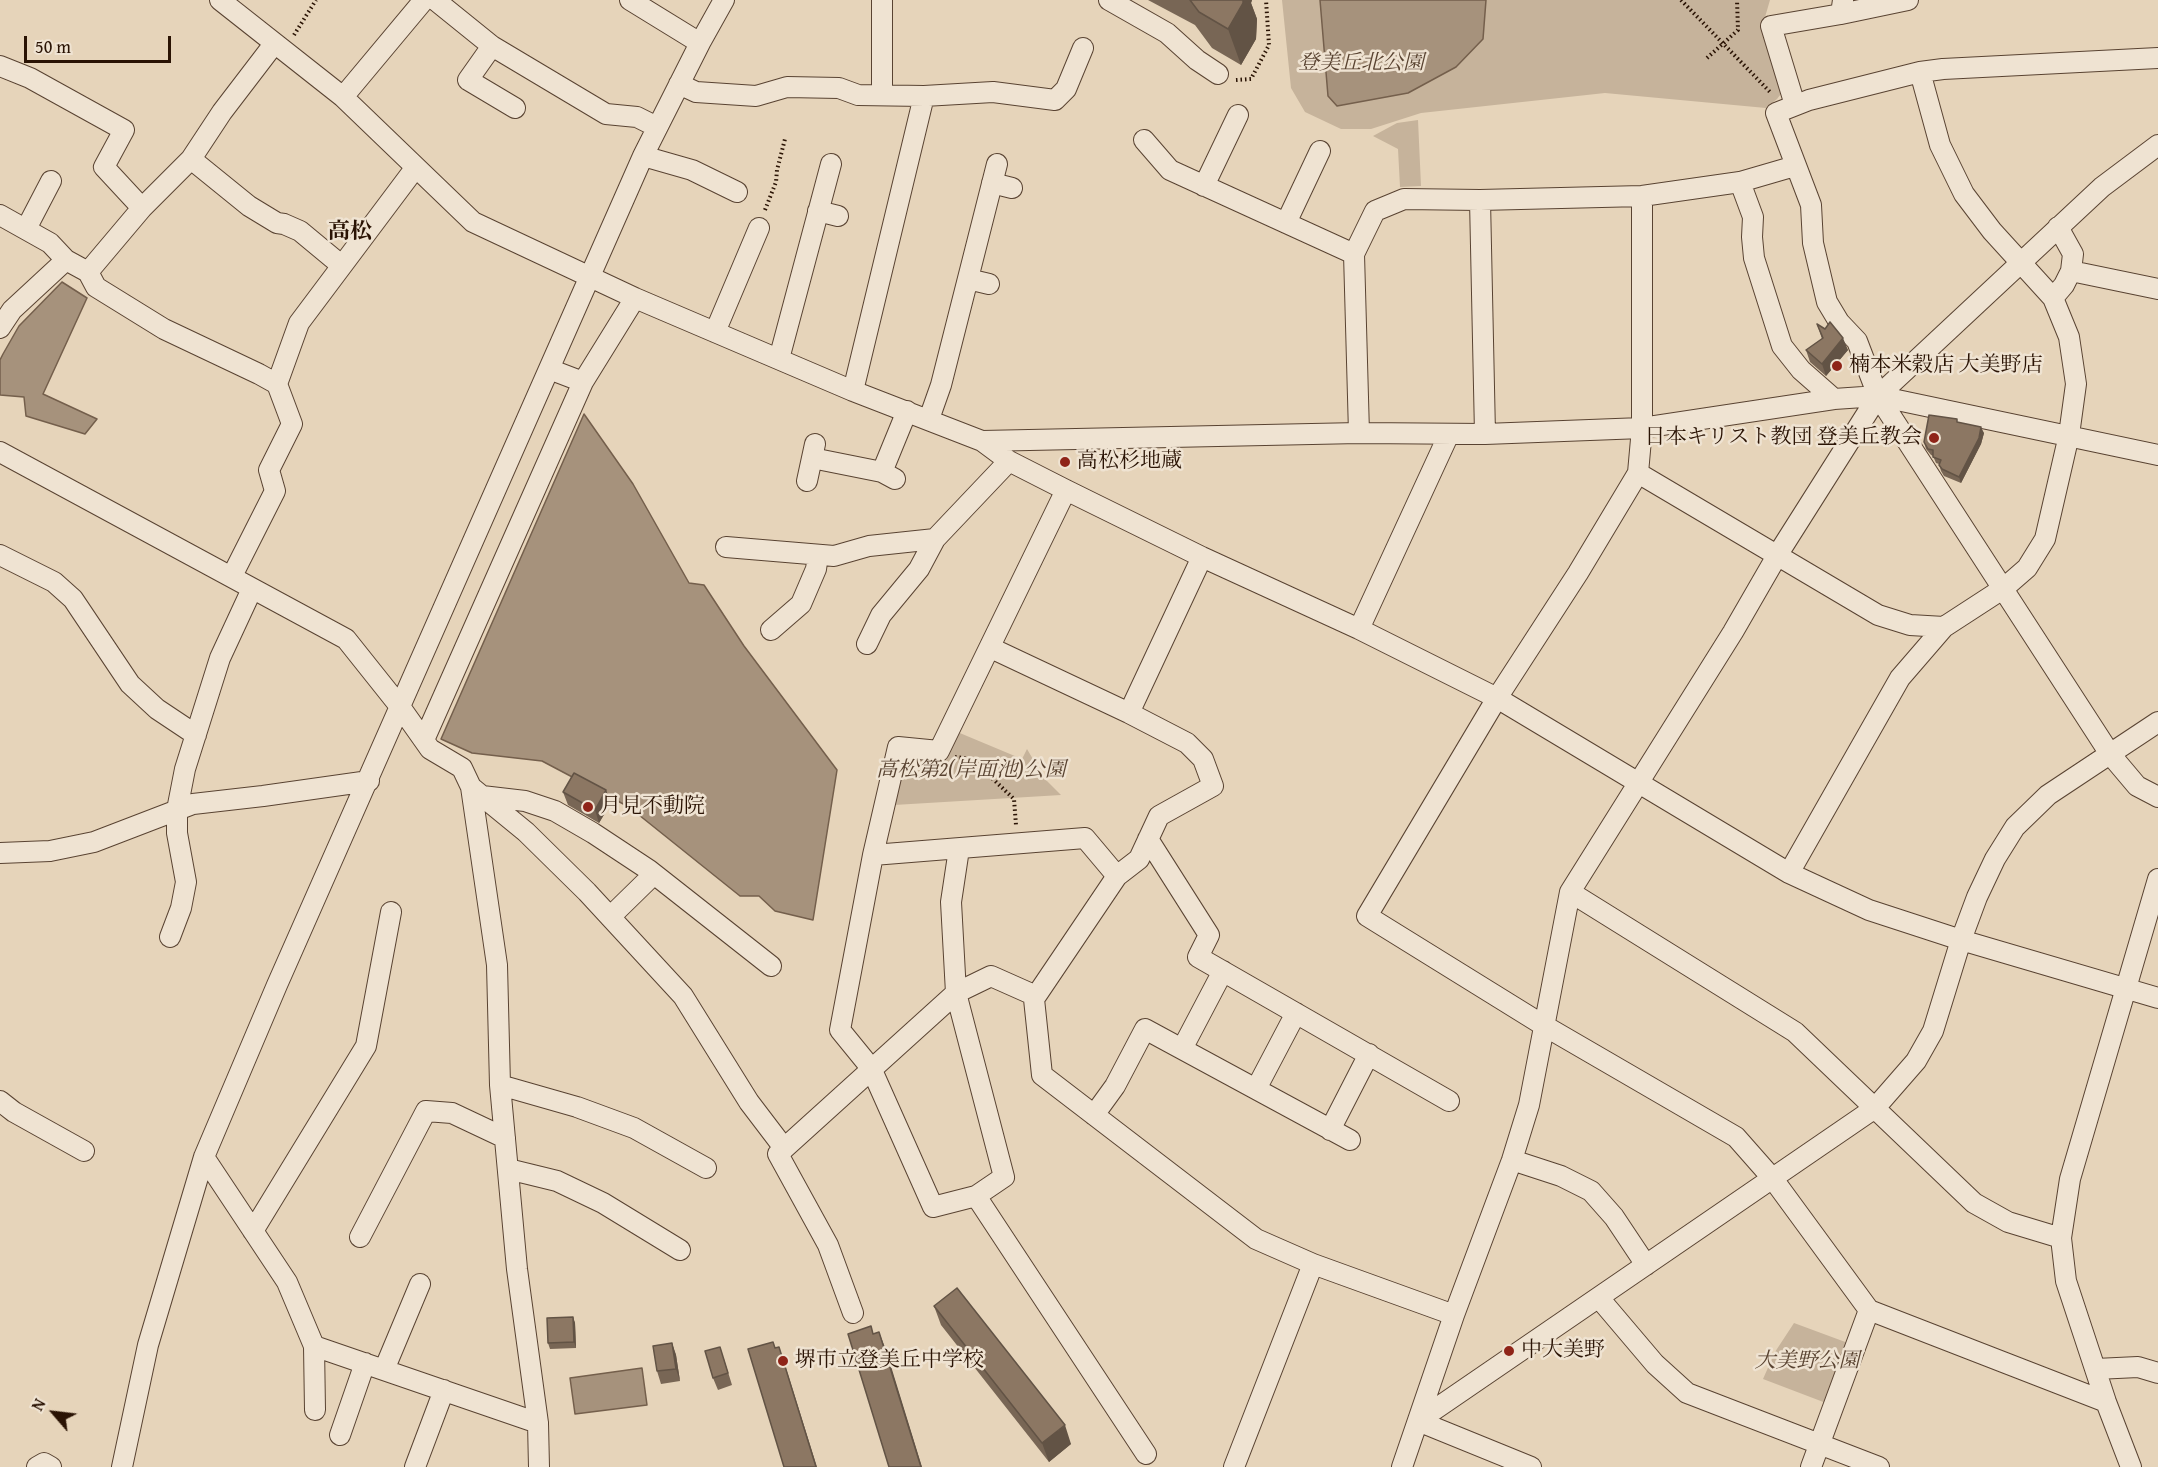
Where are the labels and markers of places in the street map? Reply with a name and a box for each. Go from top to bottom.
place label: 楠本米穀店 大美野店 [1849,353,2043,379]
marker: 楠本米穀店 大美野店 [1830,359,1844,373]
place label: 日本キリスト教団 登美丘教会 [1644,425,1922,451]
marker: 日本キリスト教団 登美丘教会 [1927,431,1941,445]
place label: 高松杉地蔵 [1077,449,1182,475]
marker: 高松杉地蔵 [1058,455,1072,469]
place label: 月見不動院 [600,794,705,820]
marker: 月見不動院 [581,800,595,814]
place label: 中大美野 [1521,1338,1605,1364]
marker: 中大美野 [1502,1344,1516,1358]
place label: 堺市立登美丘中学校 [795,1348,984,1374]
marker: 堺市立登美丘中学校 [776,1354,790,1368]

